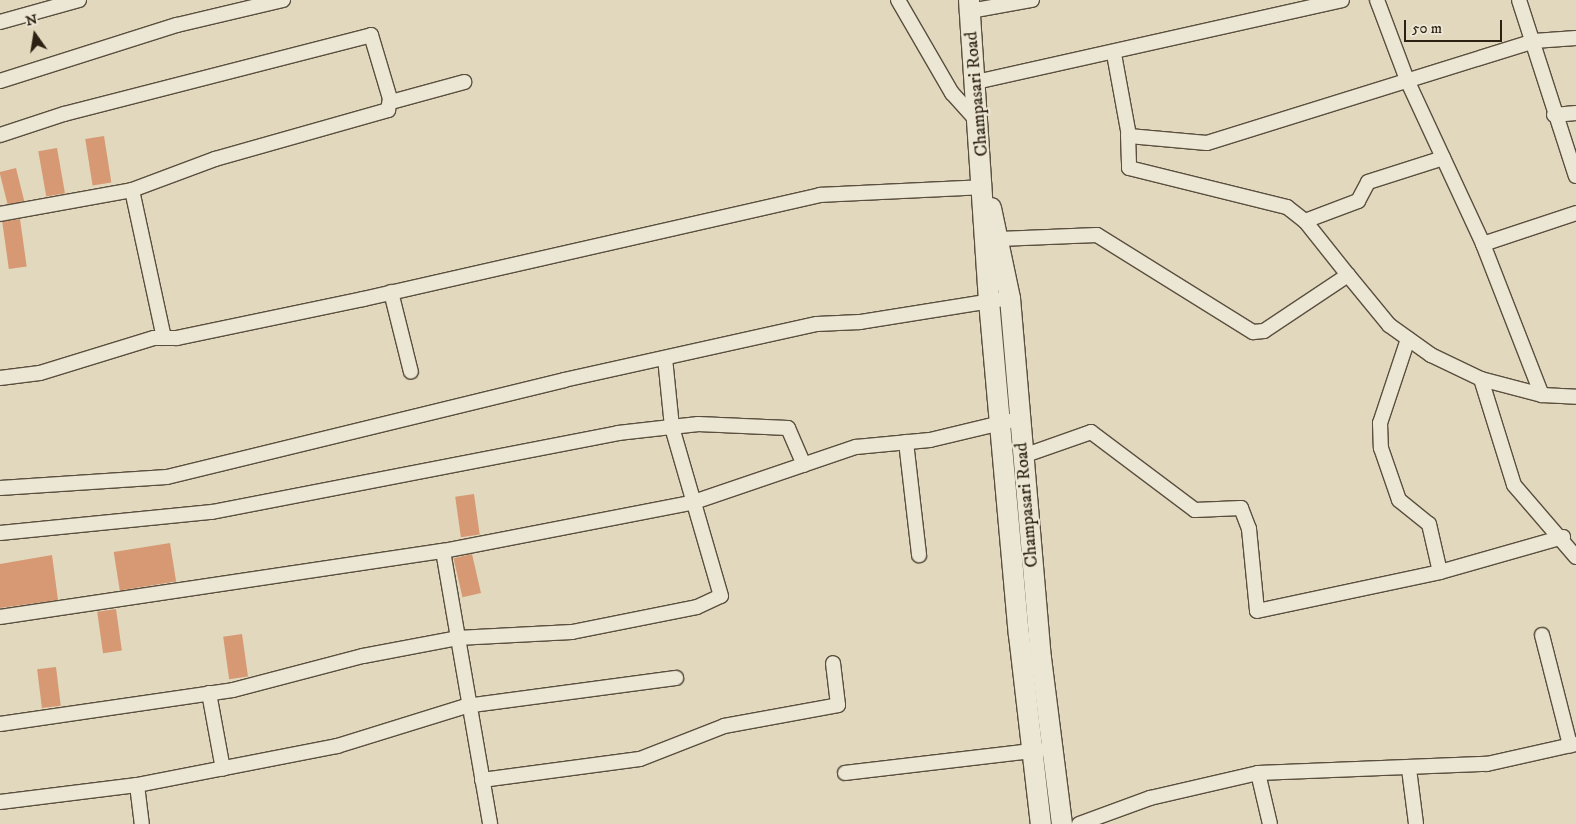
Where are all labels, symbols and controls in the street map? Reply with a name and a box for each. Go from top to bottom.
north arrow [10,10,60,60]
text: N [24,10,39,30]
scale bar [1406,10,1504,42]
text: 50 m [1412,19,1442,38]
street label: Champasari Road [961,31,993,157]
street label: Champasari Road [1011,442,1043,568]

